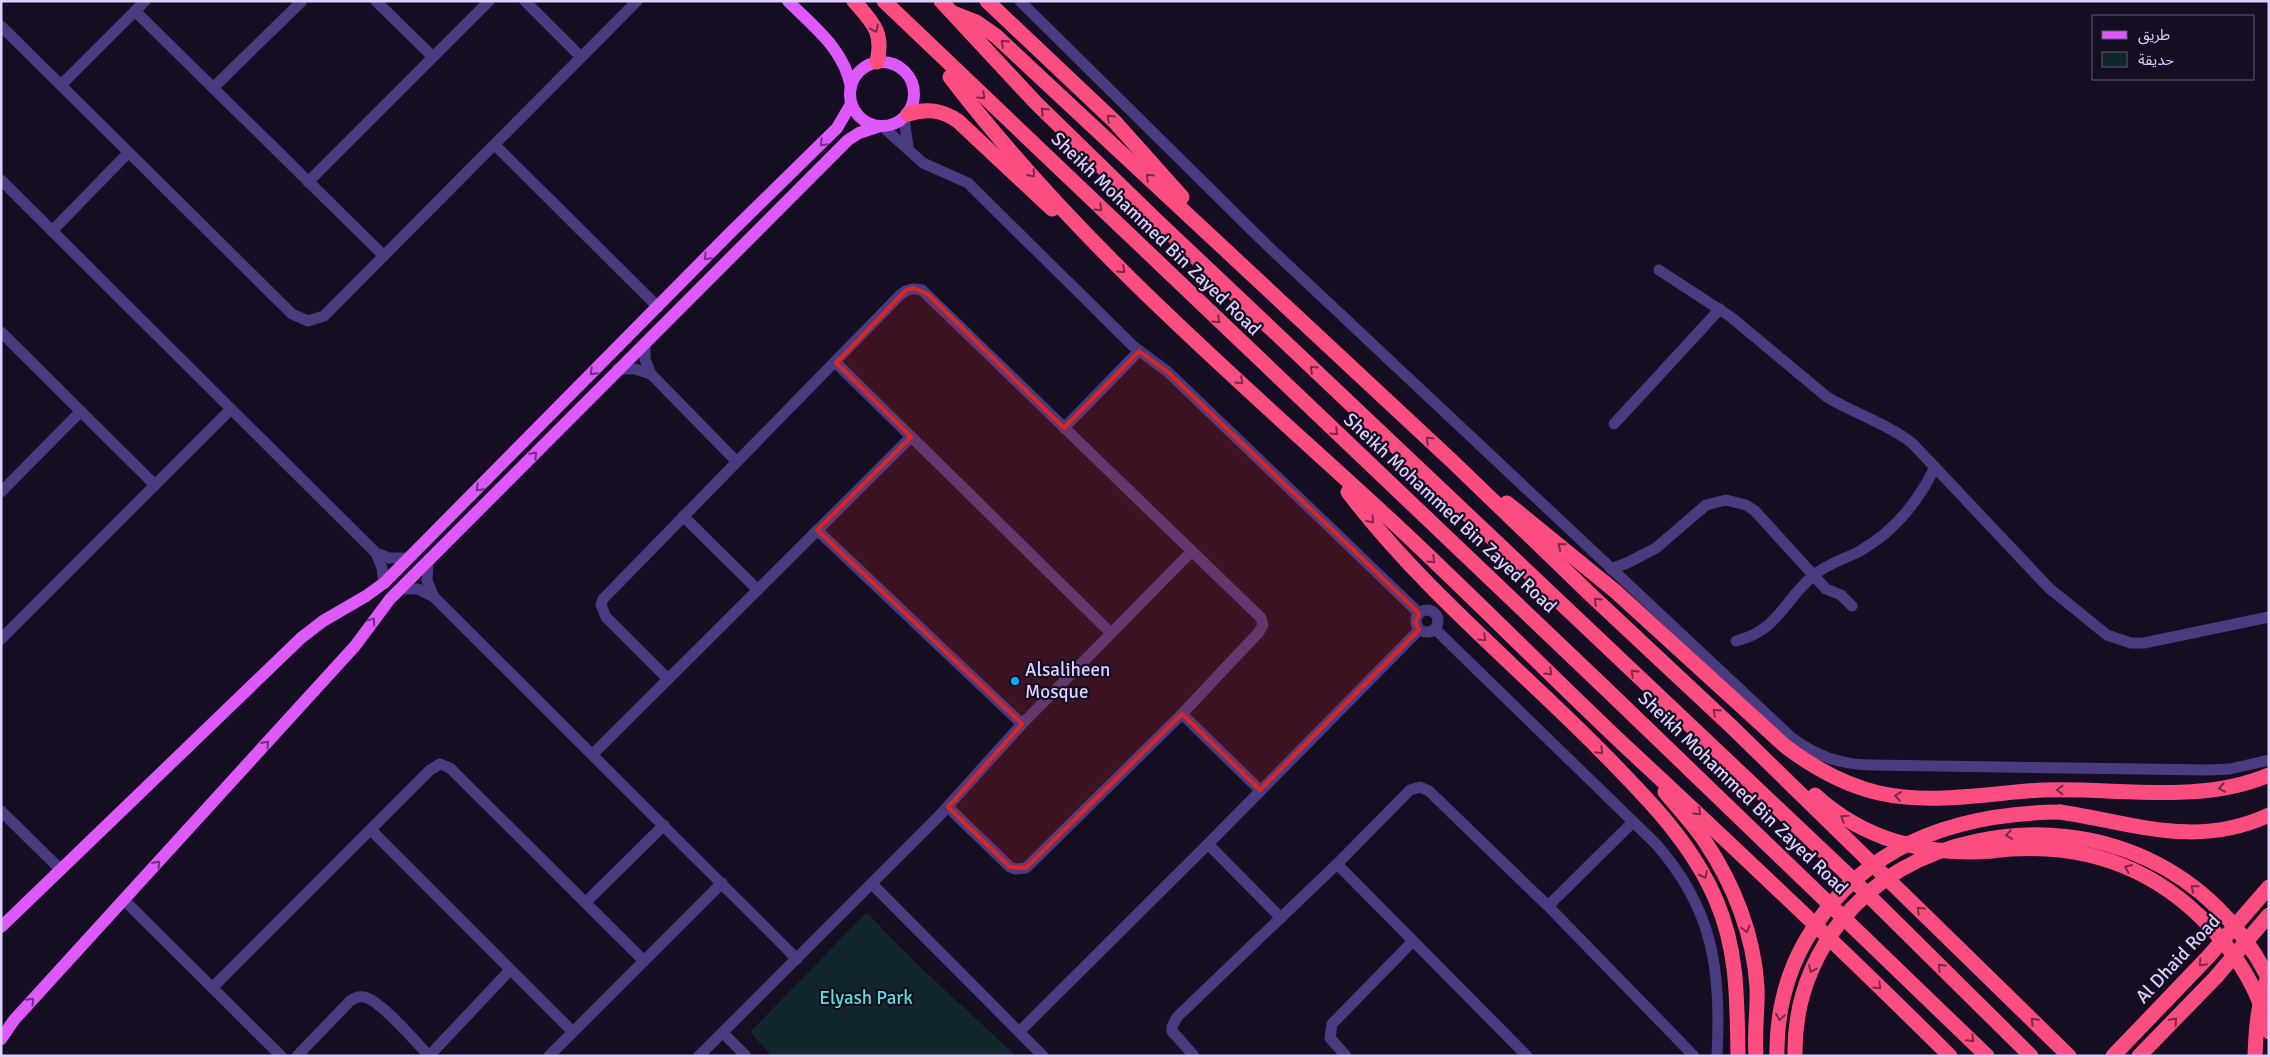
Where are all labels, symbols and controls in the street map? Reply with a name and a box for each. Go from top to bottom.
legend [2092,15,2255,80]
one-way arrow [869,23,879,32]
text: طريق [2138,26,2170,45]
one-way arrow [1000,40,1009,49]
text: حديقة [2138,51,2174,69]
one-way arrow [976,90,985,99]
one-way arrow [1041,108,1050,117]
one-way arrow [1107,115,1116,124]
street label: Sheikh Mohammed Bin Zayed Road [1046,127,1266,341]
one-way arrow [820,137,829,146]
one-way arrow [1026,169,1035,178]
one-way arrow [1145,174,1154,183]
one-way arrow [1094,202,1103,211]
one-way arrow [704,251,713,260]
one-way arrow [1116,264,1125,273]
one-way arrow [1211,314,1220,323]
one-way arrow [1310,366,1319,375]
one-way arrow [590,367,599,376]
one-way arrow [1234,375,1243,384]
street label: Sheikh Mohammed Bin Zayed Road [1338,408,1562,618]
one-way arrow [1329,426,1338,435]
one-way arrow [1426,437,1435,446]
one-way arrow [528,452,537,461]
one-way arrow [476,482,485,491]
one-way arrow [1365,515,1374,524]
one-way arrow [1558,543,1567,552]
one-way arrow [1426,554,1435,563]
one-way arrow [1593,598,1602,607]
one-way arrow [366,618,375,627]
one-way arrow [1478,632,1487,641]
place label: Alsaliheen Mosque [1025,658,1110,704]
one-way arrow [1543,666,1552,675]
one-way arrow [1631,670,1640,679]
marker: Alsaliheen Mosque [1009,675,1021,687]
street label: Sheikh Mohammed Bin Zayed Road [1633,686,1853,900]
one-way arrow [1712,708,1721,717]
one-way arrow [260,741,269,750]
one-way arrow [1595,745,1604,754]
one-way arrow [2218,783,2226,793]
one-way arrow [2055,785,2063,795]
one-way arrow [1893,791,1901,802]
one-way arrow [1693,806,1702,815]
one-way arrow [1841,815,1850,824]
one-way arrow [2005,830,2013,840]
one-way arrow [151,861,160,870]
one-way arrow [2125,864,2133,874]
one-way arrow [1698,870,1708,879]
one-way arrow [2191,885,2200,893]
one-way arrow [1917,907,1926,916]
street label: Al Dhaid Road [2130,909,2226,1009]
one-way arrow [1740,924,1751,933]
one-way arrow [2199,957,2208,966]
one-way arrow [1808,964,1818,973]
one-way arrow [1938,964,1947,973]
one-way arrow [1872,980,1881,989]
park label: Elyash Park [819,986,913,1010]
one-way arrow [25,998,34,1007]
one-way arrow [1775,1013,1786,1021]
one-way arrow [2031,1018,2040,1027]
one-way arrow [2168,1018,2177,1027]
one-way arrow [1965,1034,1974,1043]

